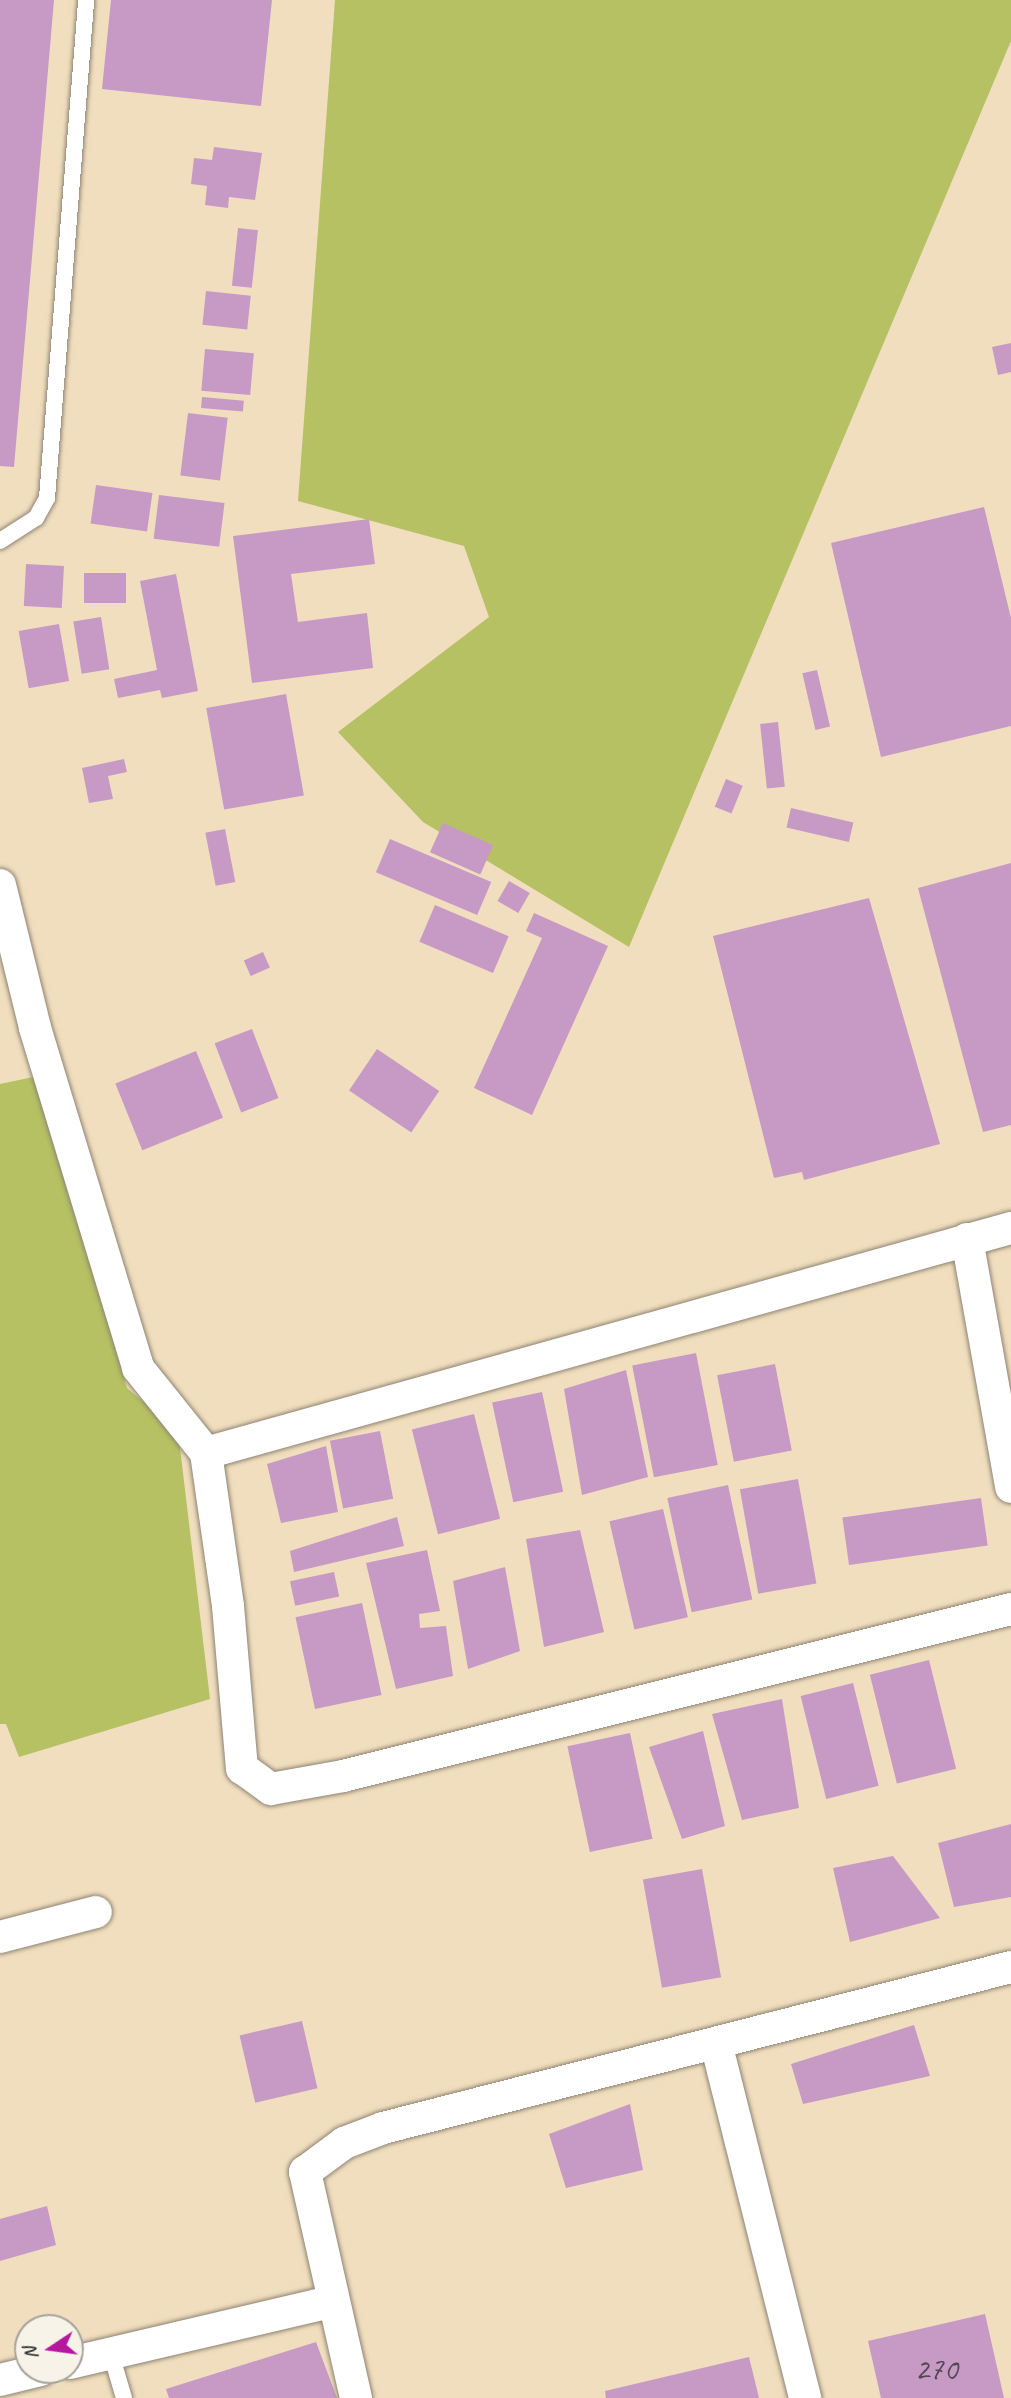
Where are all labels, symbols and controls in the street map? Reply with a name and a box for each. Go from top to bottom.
north arrow [14,2314,84,2384]
text: N [17,2345,44,2362]
house number: 270 [914,2350,958,2388]

